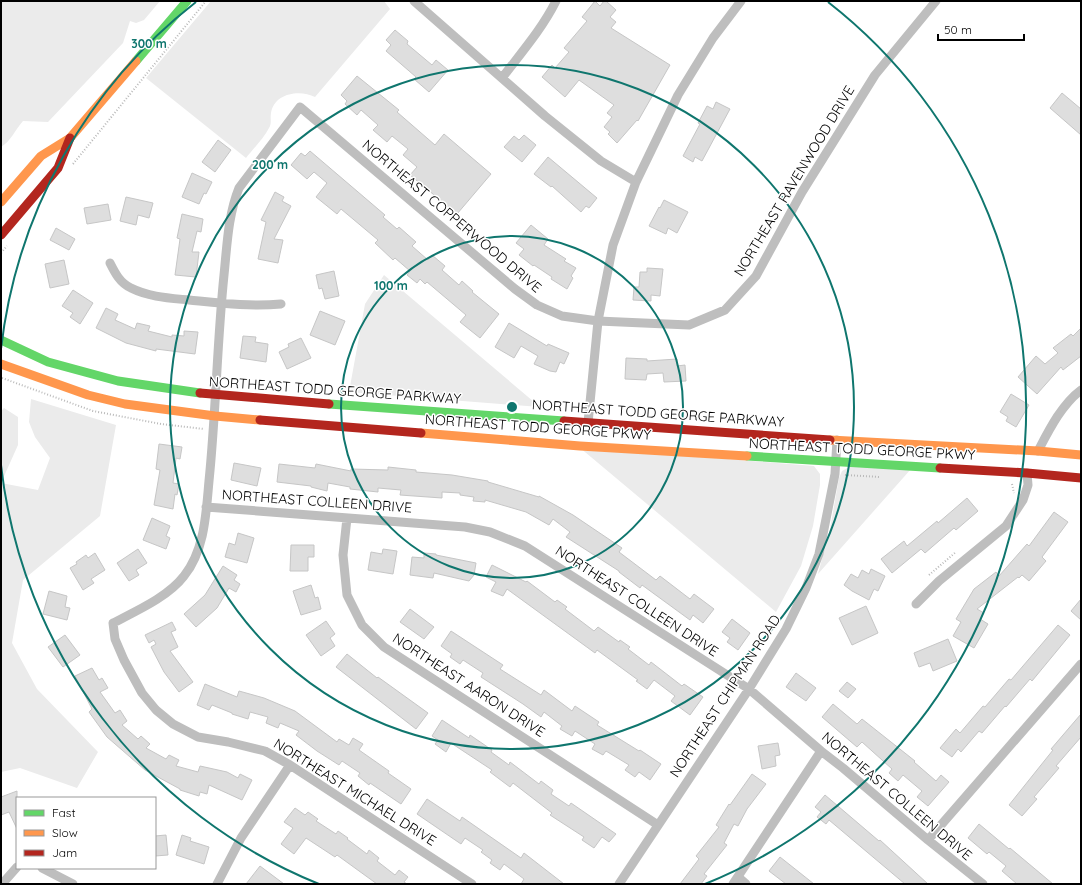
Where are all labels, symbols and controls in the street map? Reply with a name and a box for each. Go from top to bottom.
scale bar [938,16,1024,42]
text: 50 m [944,22,972,37]
text: 300 m [131,36,167,51]
street label: NORTHEAST RAVENWOOD DRIVE [730,82,858,280]
street label: NORTHEAST COPPERWOOD DRIVE [359,136,545,296]
text: 200 m [252,157,288,172]
text: 100 m [374,278,408,293]
street label: NORTHEAST TODD GEORGE PARKWAY [208,372,462,408]
street label: NORTHEAST TODD GEORGE PARKWAY [531,395,785,431]
centre of rings [505,400,519,414]
street label: NORTHEAST TODD GEORGE PKWY [424,410,652,444]
street label: NORTHEAST TODD GEORGE PKWY [748,434,976,464]
street label: NORTHEAST COLLEEN DRIVE [221,485,413,517]
street label: NORTHEAST COLLEEN DRIVE [552,542,722,660]
street label: NORTHEAST CHIPMAN ROAD [666,611,784,781]
street label: NORTHEAST AARON DRIVE [389,629,549,741]
street label: NORTHEAST COLLEEN DRIVE [818,728,976,864]
street label: NORTHEAST MICHAEL DRIVE [270,734,440,850]
legend [16,797,156,869]
text: Fast [52,805,76,820]
text: Slow [52,825,78,840]
text: Jam [52,845,77,860]

